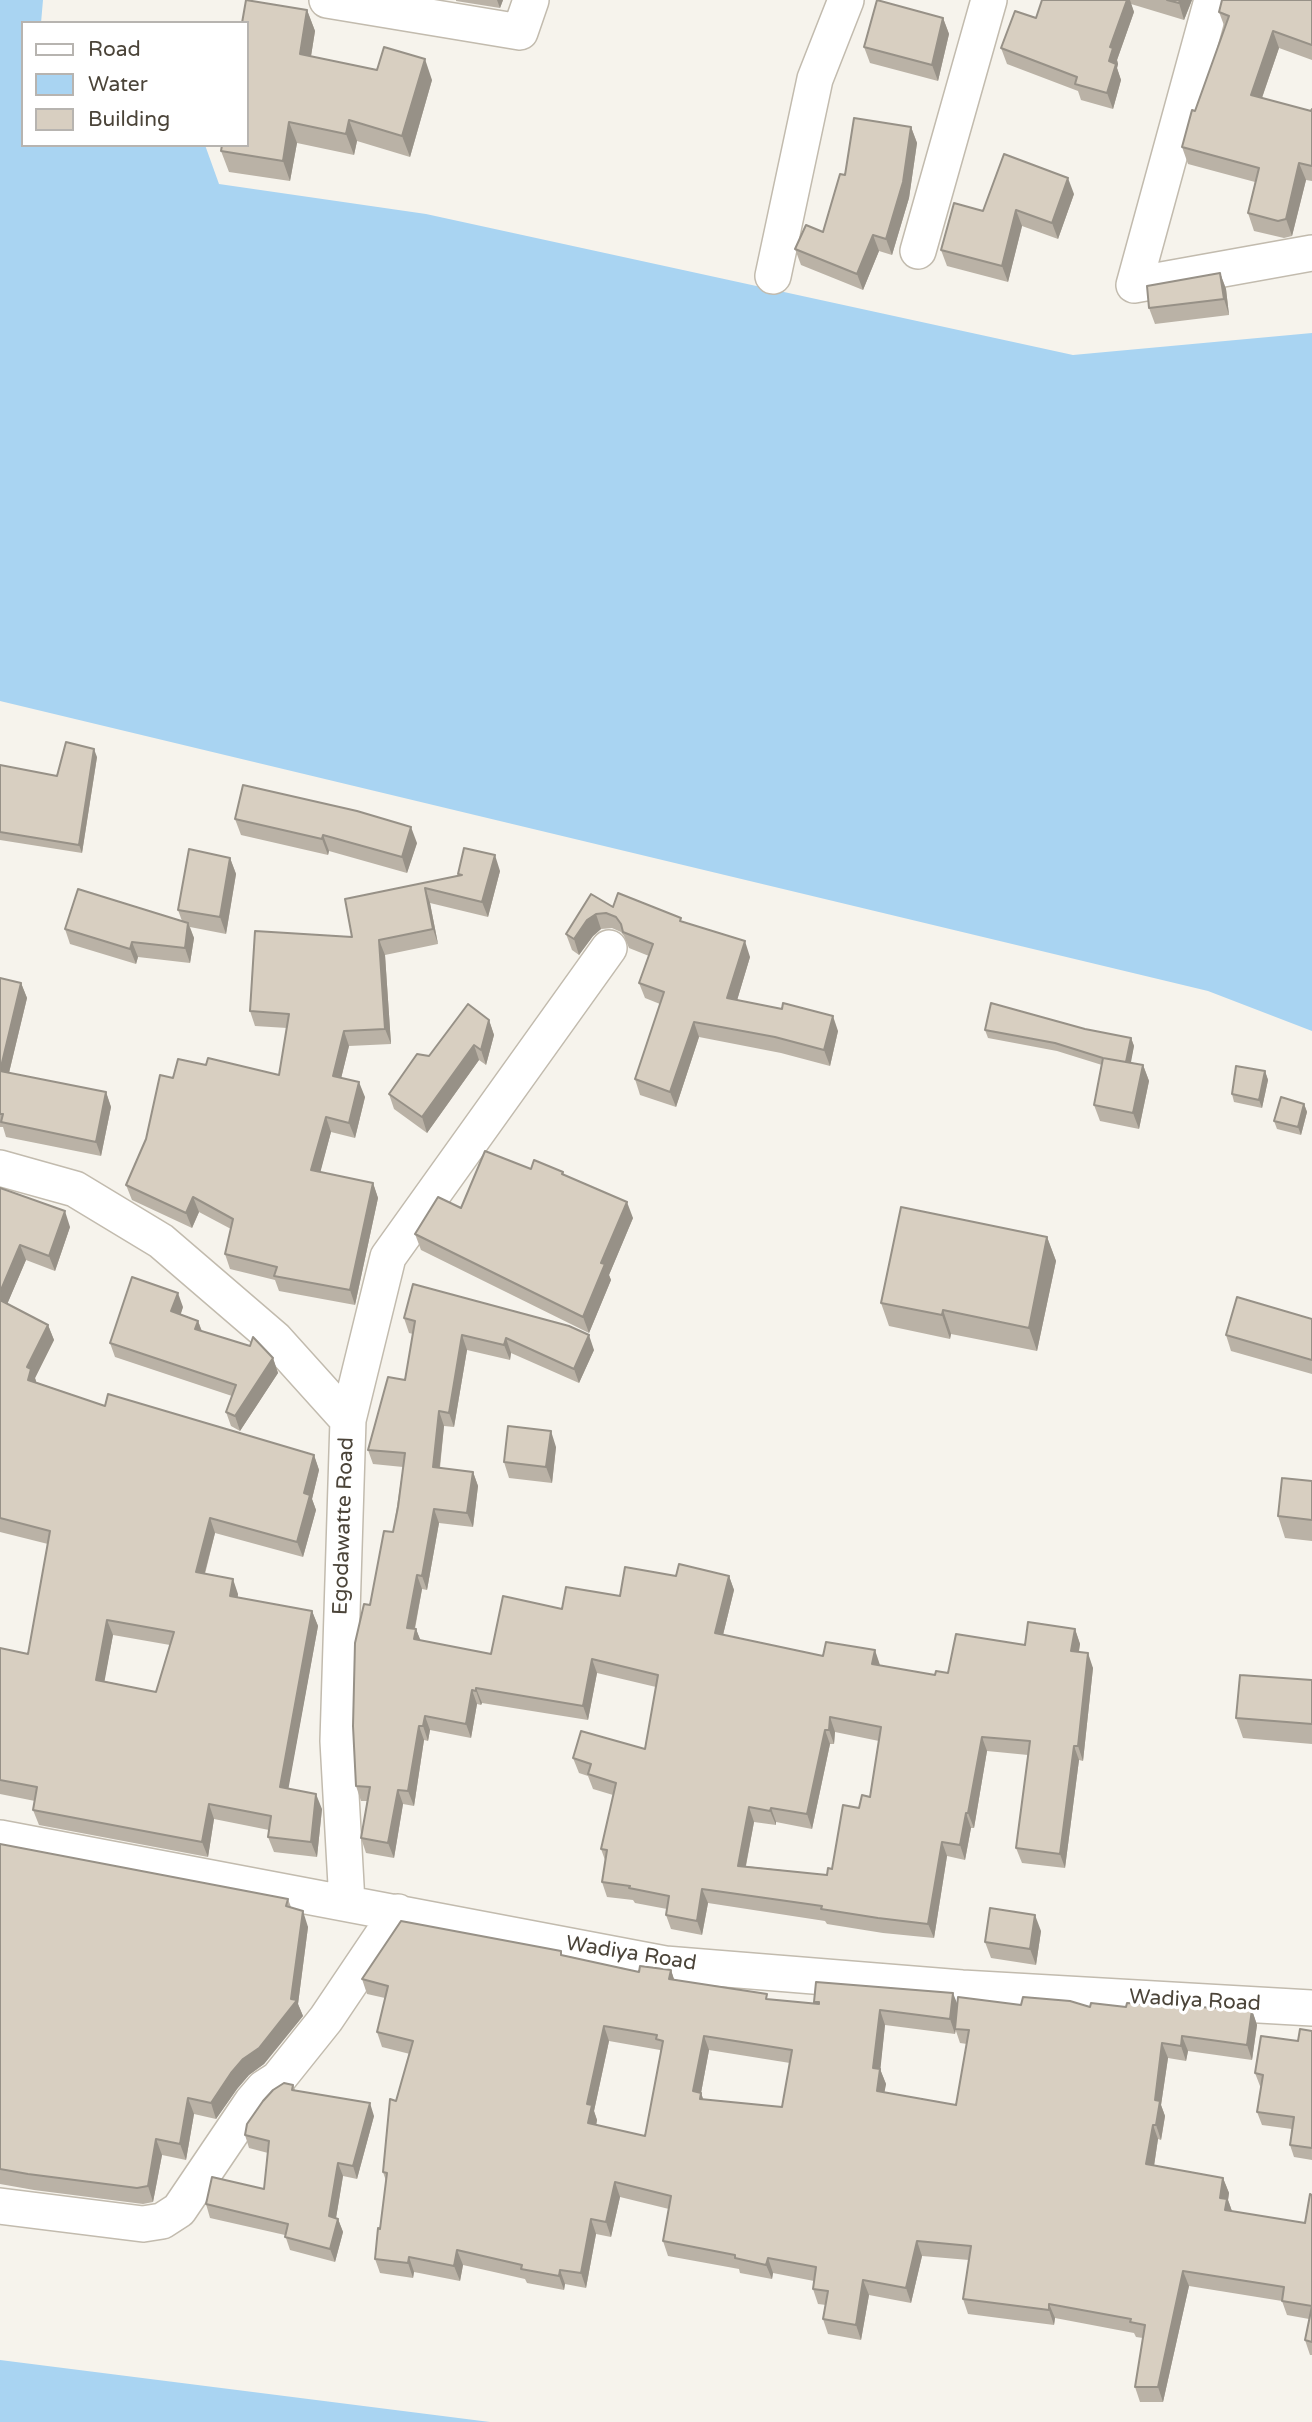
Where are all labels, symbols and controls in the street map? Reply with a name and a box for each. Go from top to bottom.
legend [21,21,248,147]
text: Road [88,37,141,62]
text: Water [88,72,148,97]
text: Building [88,107,170,132]
street label: Egodawatte Road [328,1437,360,1615]
street label: Wadiya Road [564,1931,698,1977]
street label: Wadiya Road [1129,1985,1261,2017]

